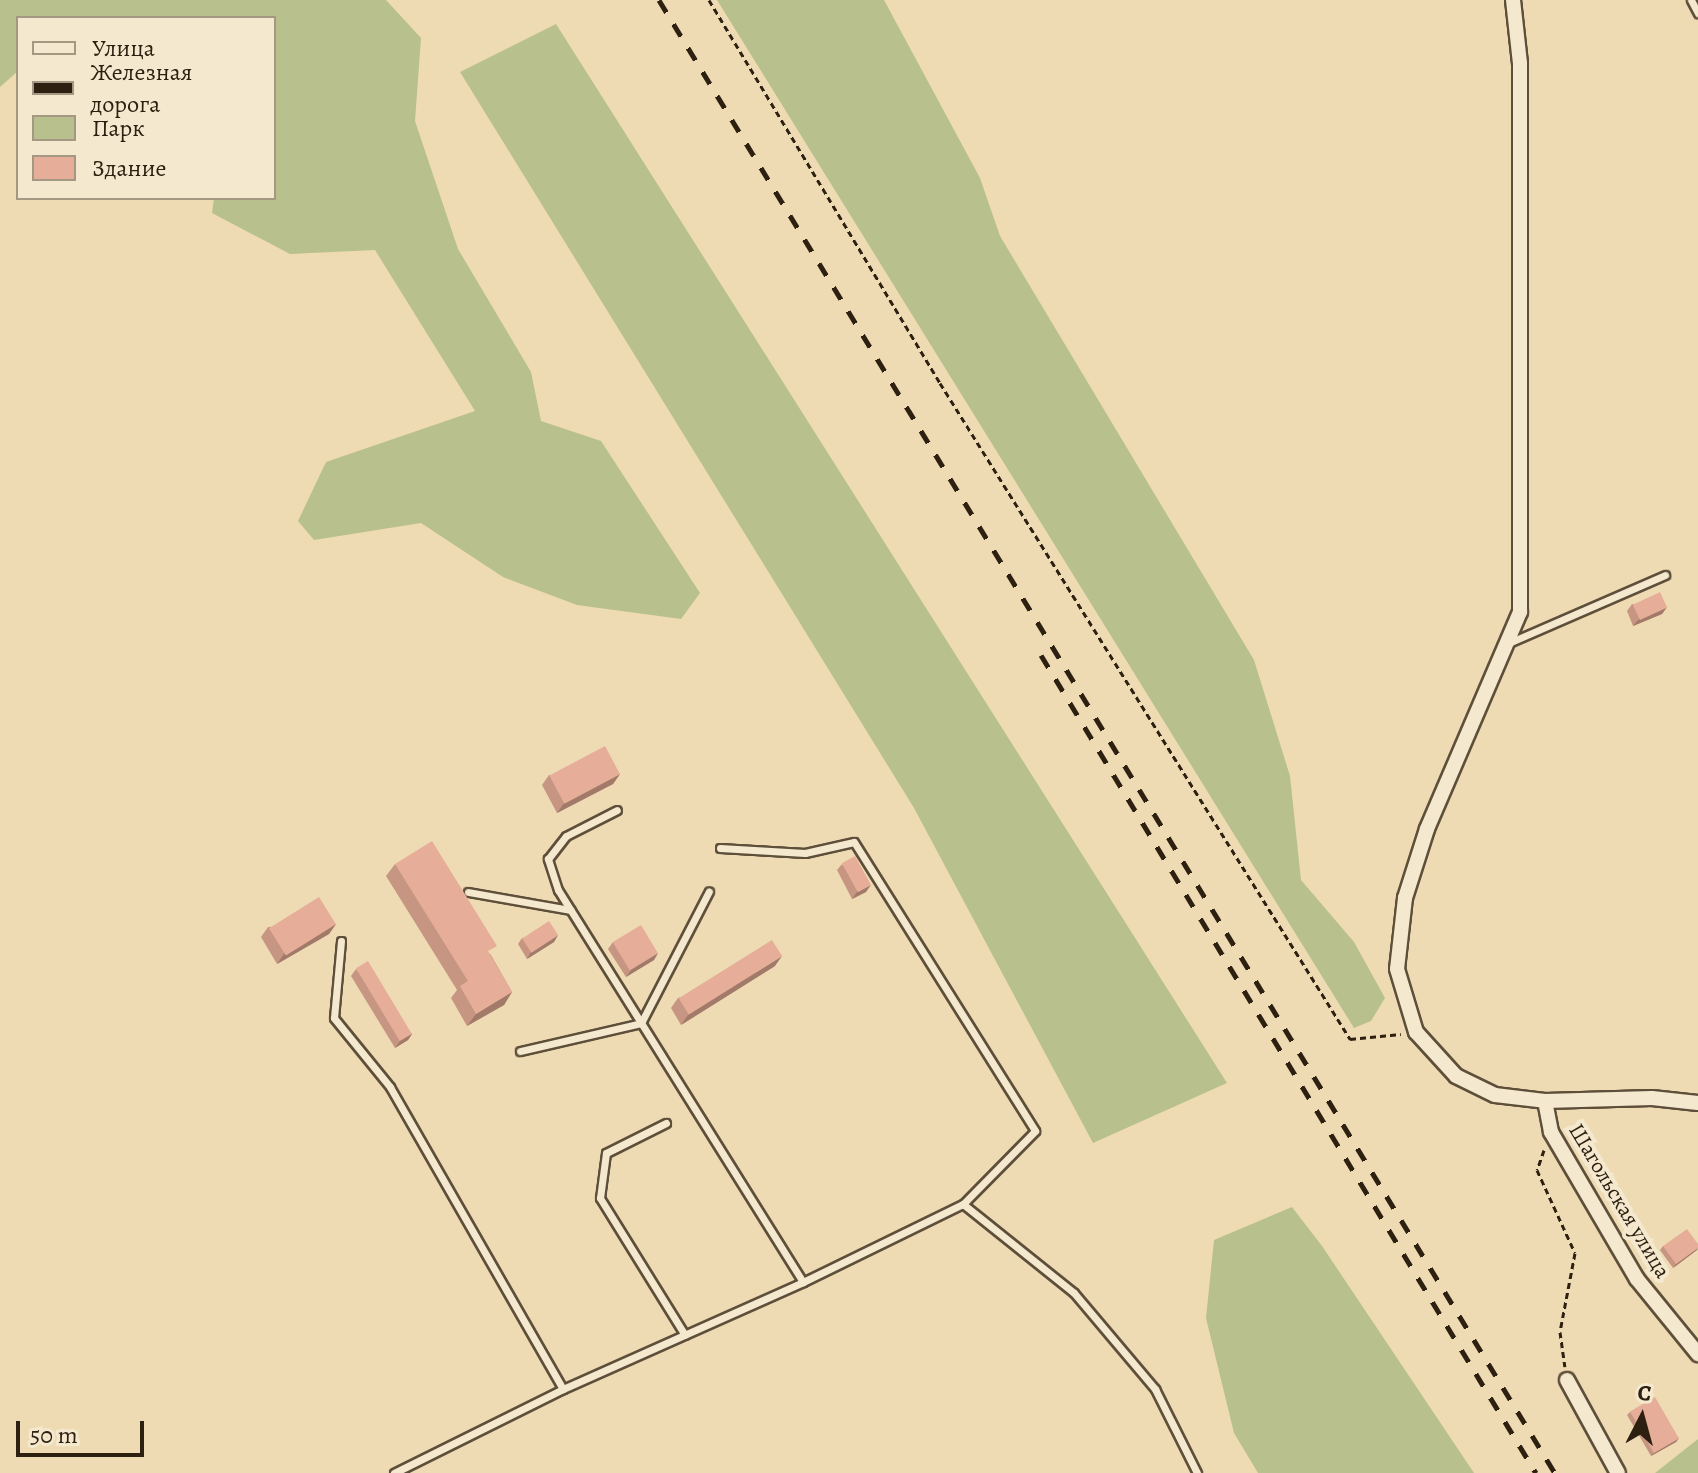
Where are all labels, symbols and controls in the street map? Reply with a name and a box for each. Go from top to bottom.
legend [16,16,276,200]
text: Улица [92,32,155,64]
text: Железная дорога [90,56,192,120]
text: Парк [92,112,145,144]
text: Здание [92,152,167,184]
street label: Шагольская улица [1562,1119,1676,1283]
north arrow [1602,1377,1682,1457]
text: С [1636,1378,1653,1409]
scale bar [20,1405,148,1455]
text: 50 m [30,1419,78,1451]

